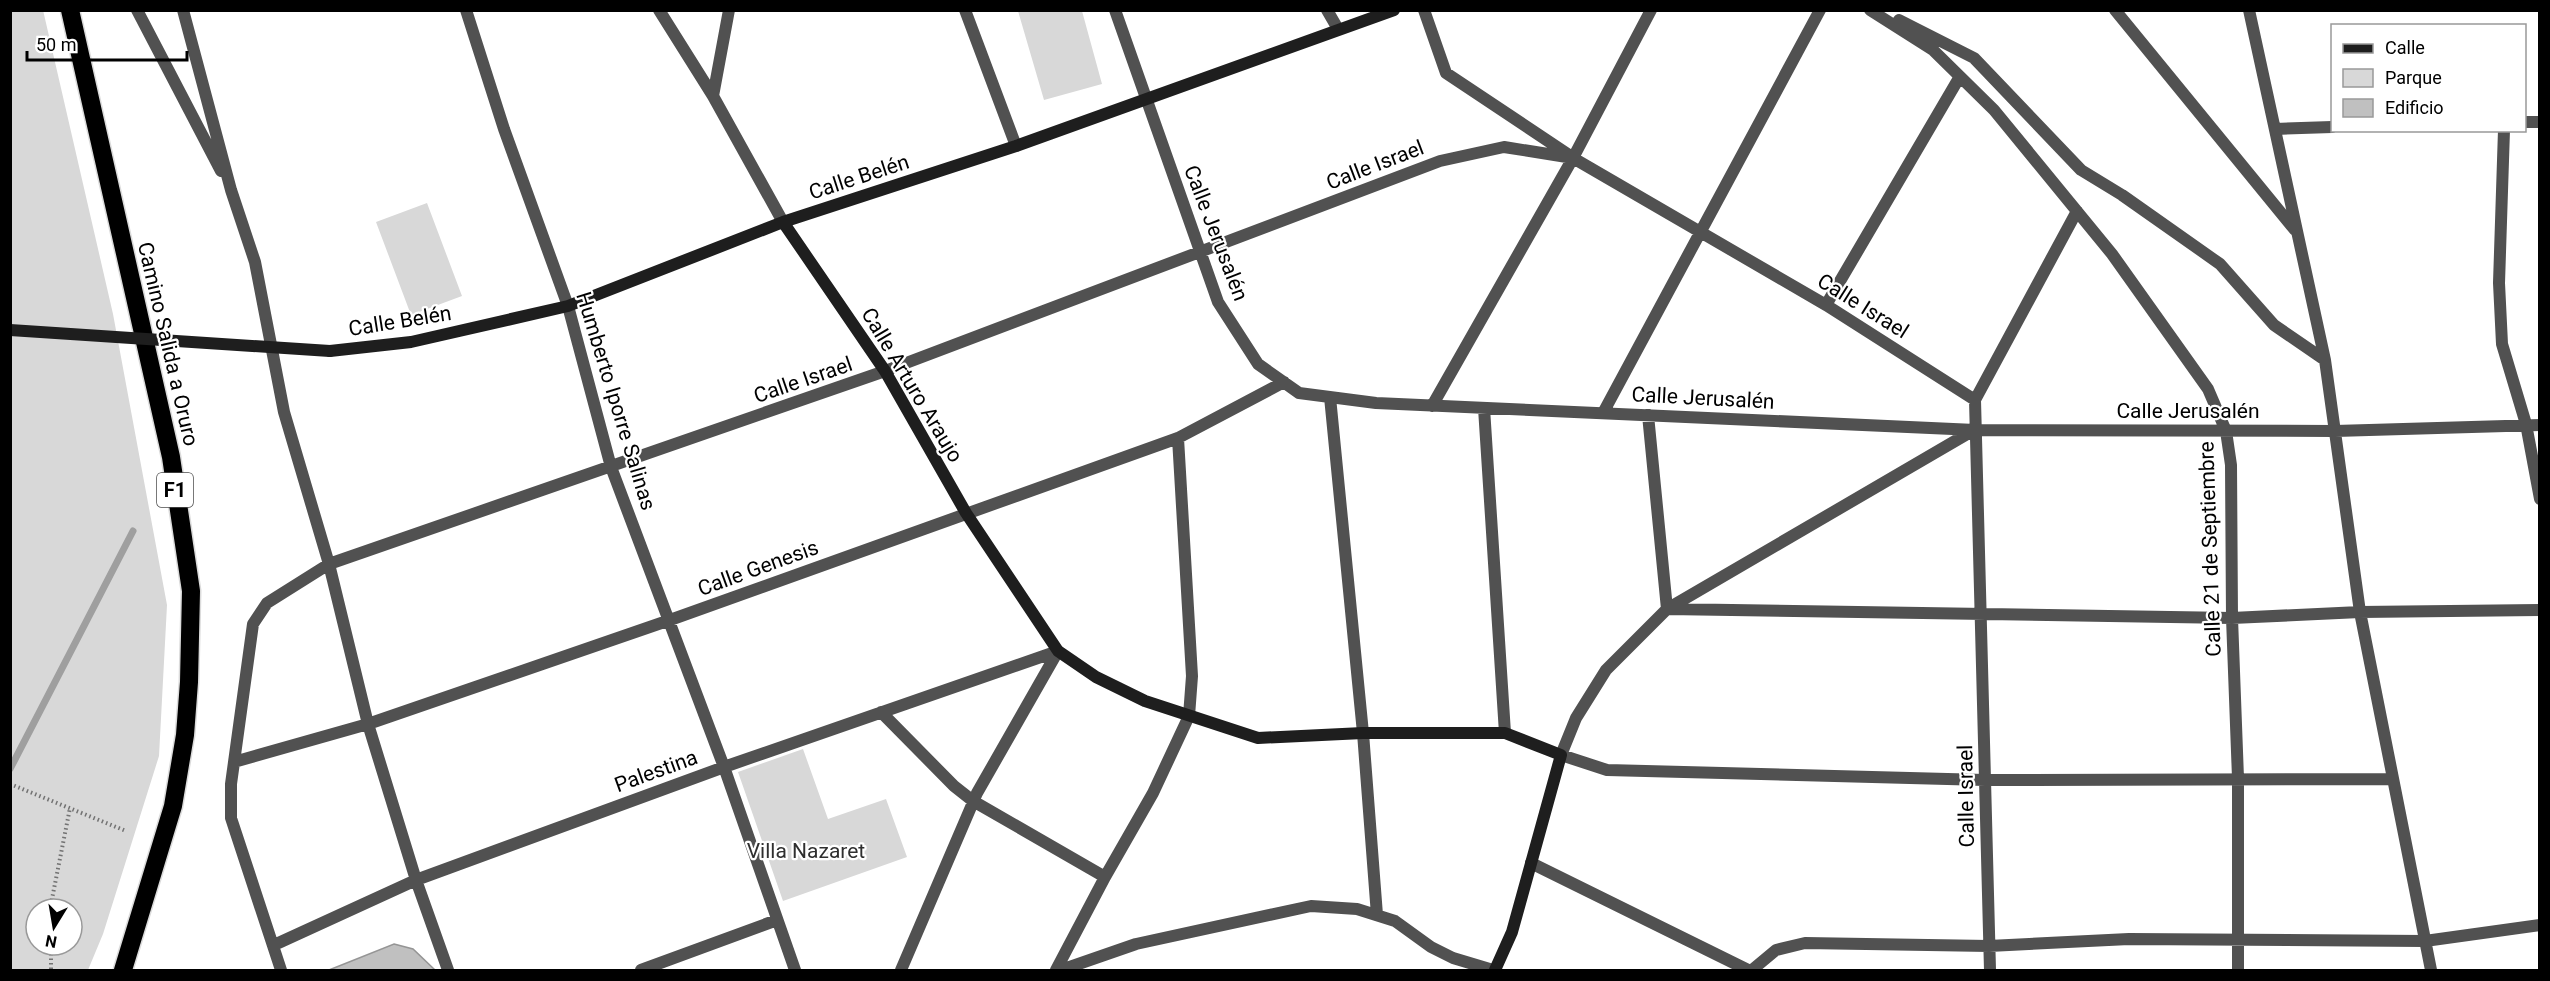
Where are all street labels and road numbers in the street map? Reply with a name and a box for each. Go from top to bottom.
street label: Calle Israel [1323,135,1427,195]
street label: Calle Belén [806,150,912,204]
street label: Calle Jerusalén [1179,162,1253,304]
street label: Camino Salida a Oruro [133,240,203,448]
street label: Calle Israel [1813,269,1913,343]
street label: Humberto Iporre Salinas [571,289,661,513]
street label: Calle Belén [347,301,453,341]
street label: Calle Arturo Araujo [856,303,968,467]
street label: Calle Israel [751,352,855,408]
street label: Calle Jerusalén [1631,382,1775,414]
street label: Calle Jerusalén [2116,399,2260,423]
street label: Calle 21 de Septiembre [2194,441,2226,657]
road number: F1 [157,473,193,507]
street label: Calle Genesis [694,535,822,601]
street label: Palestina [611,745,701,797]
street label: Calle Israel [1953,745,1979,847]

